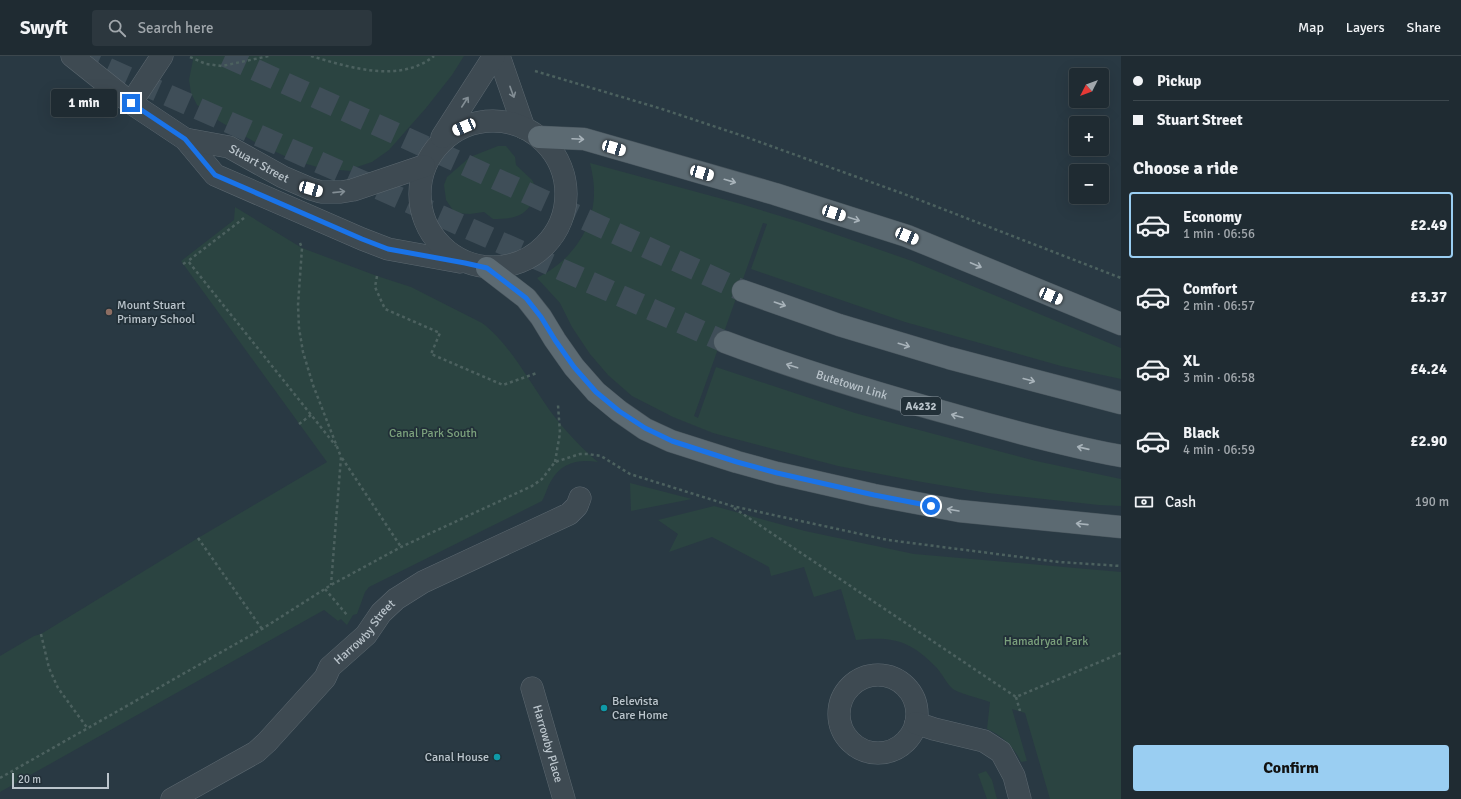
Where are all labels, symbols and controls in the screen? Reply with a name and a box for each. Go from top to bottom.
search box [92,10,372,46]
text: Swyft [20,16,68,40]
icon: search [106,17,128,39]
text: Search here [138,19,213,37]
text: Map [1298,19,1324,36]
text: Layers [1346,19,1385,36]
text: Share [1407,19,1441,36]
north arrow [1069,68,1109,108]
map controls [1069,68,1109,204]
text: Pickup [1157,72,1201,90]
one-way arrow [508,85,516,97]
callout: 1 min [51,89,117,117]
route end [122,94,140,112]
text: 1 min [68,95,100,111]
one-way arrow [461,96,469,108]
text: Stuart Street [1157,111,1243,129]
button: + [1069,116,1109,156]
car [451,117,477,137]
one-way arrow [571,135,584,143]
car [601,139,627,157]
street label: Stuart Street [226,141,291,187]
text: Choose a ride [1133,157,1238,179]
car [689,164,715,182]
button: − [1069,164,1109,204]
one-way arrow [724,178,737,185]
car [298,180,324,198]
one-way arrow [332,188,345,195]
car [821,204,847,222]
icon: car [1135,207,1171,243]
text: Economy [1183,208,1242,226]
one-way arrow [848,216,861,223]
text: £2.49 [1410,216,1447,234]
car [894,226,920,246]
text: 1 min · 06:56 [1183,226,1255,242]
one-way arrow [970,262,982,269]
icon: car [1135,279,1171,315]
text: Comfort [1183,280,1237,298]
car [1038,286,1064,306]
text: £3.37 [1410,288,1447,306]
place label: Mount Stuart Primary School [117,298,195,327]
text: 2 min · 06:57 [1183,298,1255,314]
one-way arrow [774,301,786,309]
marker: Mount Stuart Primary School [104,307,114,317]
one-way arrow [897,342,910,349]
icon: car [1135,351,1171,387]
text: XL [1183,352,1200,370]
text: £4.24 [1410,360,1447,378]
one-way arrow [786,362,799,369]
street label: Butetown Link [814,367,889,403]
text: 3 min · 06:58 [1183,370,1255,386]
one-way arrow [1022,376,1035,384]
road number: A4232 [901,397,941,415]
one-way arrow [951,412,964,419]
icon: car [1135,423,1171,459]
text: Black [1183,424,1220,442]
park label: Canal Park South [389,426,477,441]
text: £2.90 [1410,432,1447,450]
text: 4 min · 06:59 [1183,442,1255,458]
one-way arrow [1077,443,1090,451]
icon: cash [1133,491,1155,513]
text: Cash [1165,493,1196,511]
text: 190 m [1415,494,1449,510]
route start [922,497,940,515]
one-way arrow [947,505,960,513]
one-way arrow [1076,520,1089,528]
street label: Harrowby Street [331,597,398,668]
park label: Hamadryad Park [1004,634,1088,649]
place label: Belevista Care Home [612,694,668,723]
street label: Harrowby Place [529,703,566,785]
marker: Belevista Care Home [599,703,609,713]
button: Confirm [1133,745,1449,791]
place label: Canal House [425,750,489,765]
marker: Canal House [492,752,502,762]
scale bar [12,771,109,790]
text: 20 m [18,773,41,786]

